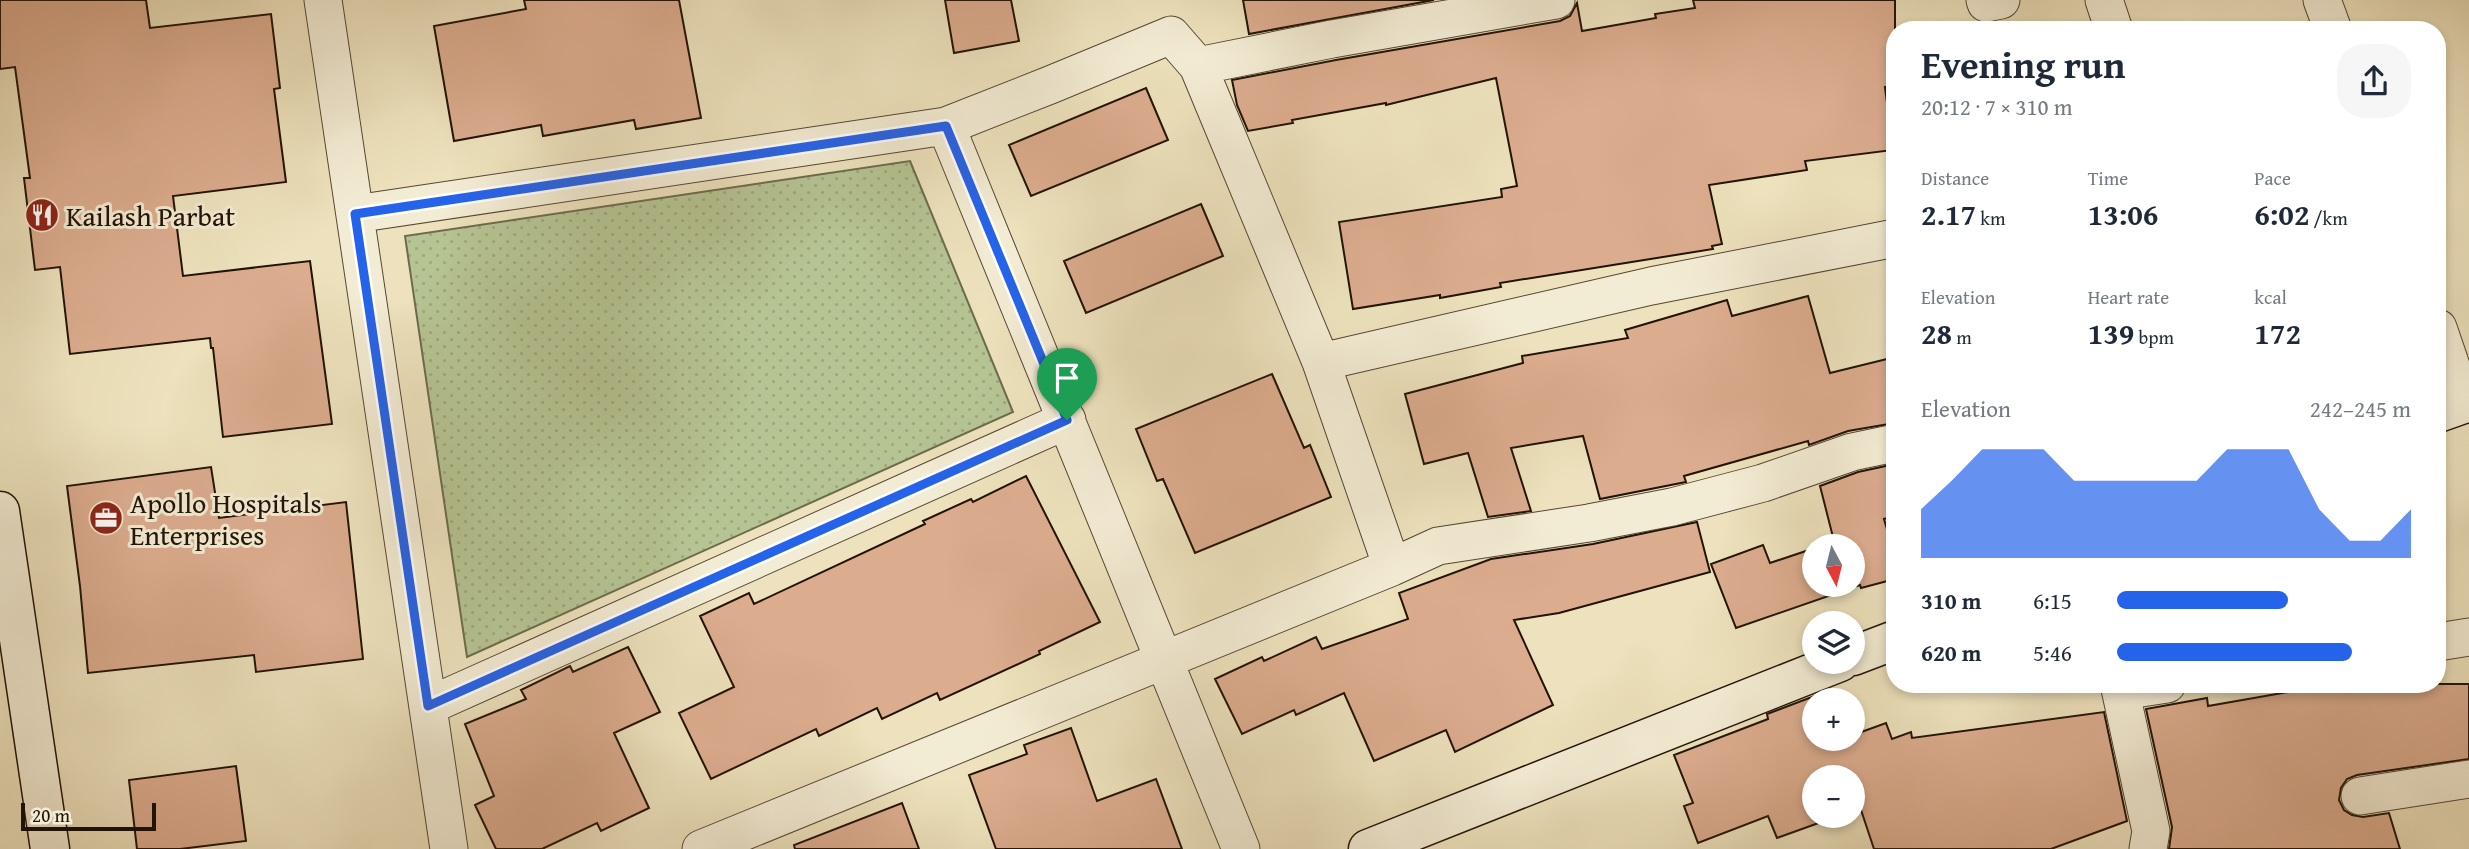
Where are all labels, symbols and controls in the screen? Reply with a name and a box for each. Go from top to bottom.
text: Evening run [1921,36,2125,92]
button: share [2337,44,2411,118]
text: 20:12 · 7 × 310 m [1921,90,2073,123]
text: Distance [1921,164,1989,192]
text: Time [2088,164,2128,192]
text: Pace [2254,164,2291,192]
text: 2.17 [1921,192,1976,236]
text: 13:06 [2088,192,2158,236]
text: 6:02 [2254,192,2309,236]
place label: Kailash Parbat [66,195,235,236]
restaurant icon: Kailash Parbat [23,196,61,234]
text: km [1976,204,2005,232]
text: /km [2309,204,2348,232]
text: Elevation [1921,283,1995,311]
text: Heart rate [2088,283,2169,311]
text: kcal [2254,283,2287,311]
text: 28 [1921,311,1952,355]
text: 139 [2088,311,2134,355]
text: 172 [2254,311,2301,355]
text: m [1952,323,1972,351]
text: bpm [2134,323,2174,351]
pin [1037,348,1097,420]
icon: arrive [1048,359,1086,397]
text: Elevation [1921,392,2011,425]
text: 242–245 m [2310,392,2411,425]
place label: Apollo Hospitals Enterprises [130,482,322,555]
office icon: Apollo Hospitals Enterprises [87,499,125,537]
north arrow [1802,534,1866,597]
map controls [1802,534,1865,828]
text: 310 m [1921,584,1982,617]
text: 6:15 [2033,584,2072,617]
button: layers [1802,611,1865,674]
text: 620 m [1921,636,1982,669]
text: 5:46 [2033,636,2072,669]
button: + [1802,688,1865,751]
button: − [1802,765,1865,828]
scale bar [21,800,156,832]
text: 20 m [32,801,70,829]

